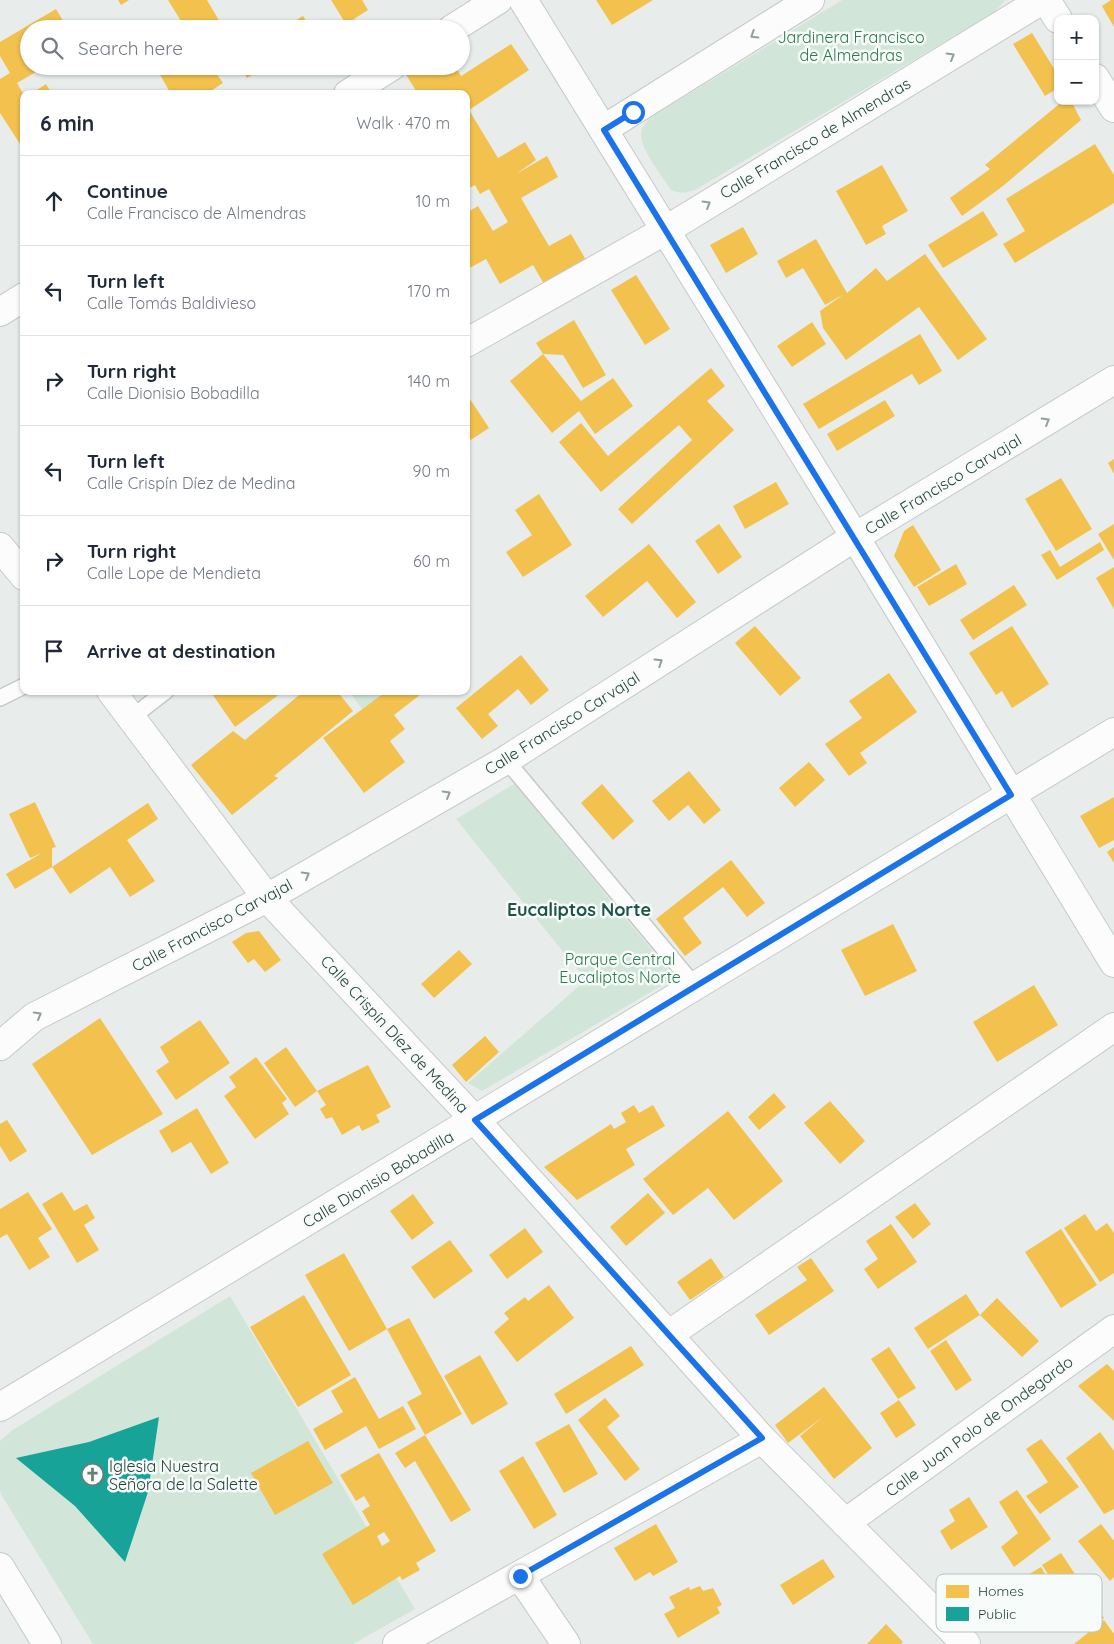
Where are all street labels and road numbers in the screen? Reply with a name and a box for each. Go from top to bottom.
street label: Calle Francisco de Almendras [716,73,914,203]
street label: Calle Francisco Carvajal [861,429,1025,539]
street label: Calle Francisco Carvajal [481,667,643,779]
street label: Calle Francisco Carvajal [128,874,296,976]
street label: Calle Crispín Díez de Medina [317,951,473,1117]
street label: Calle Dionisio Bobadilla [299,1126,457,1232]
street label: Calle Juan Polo de Ondegardo [881,1351,1077,1501]

